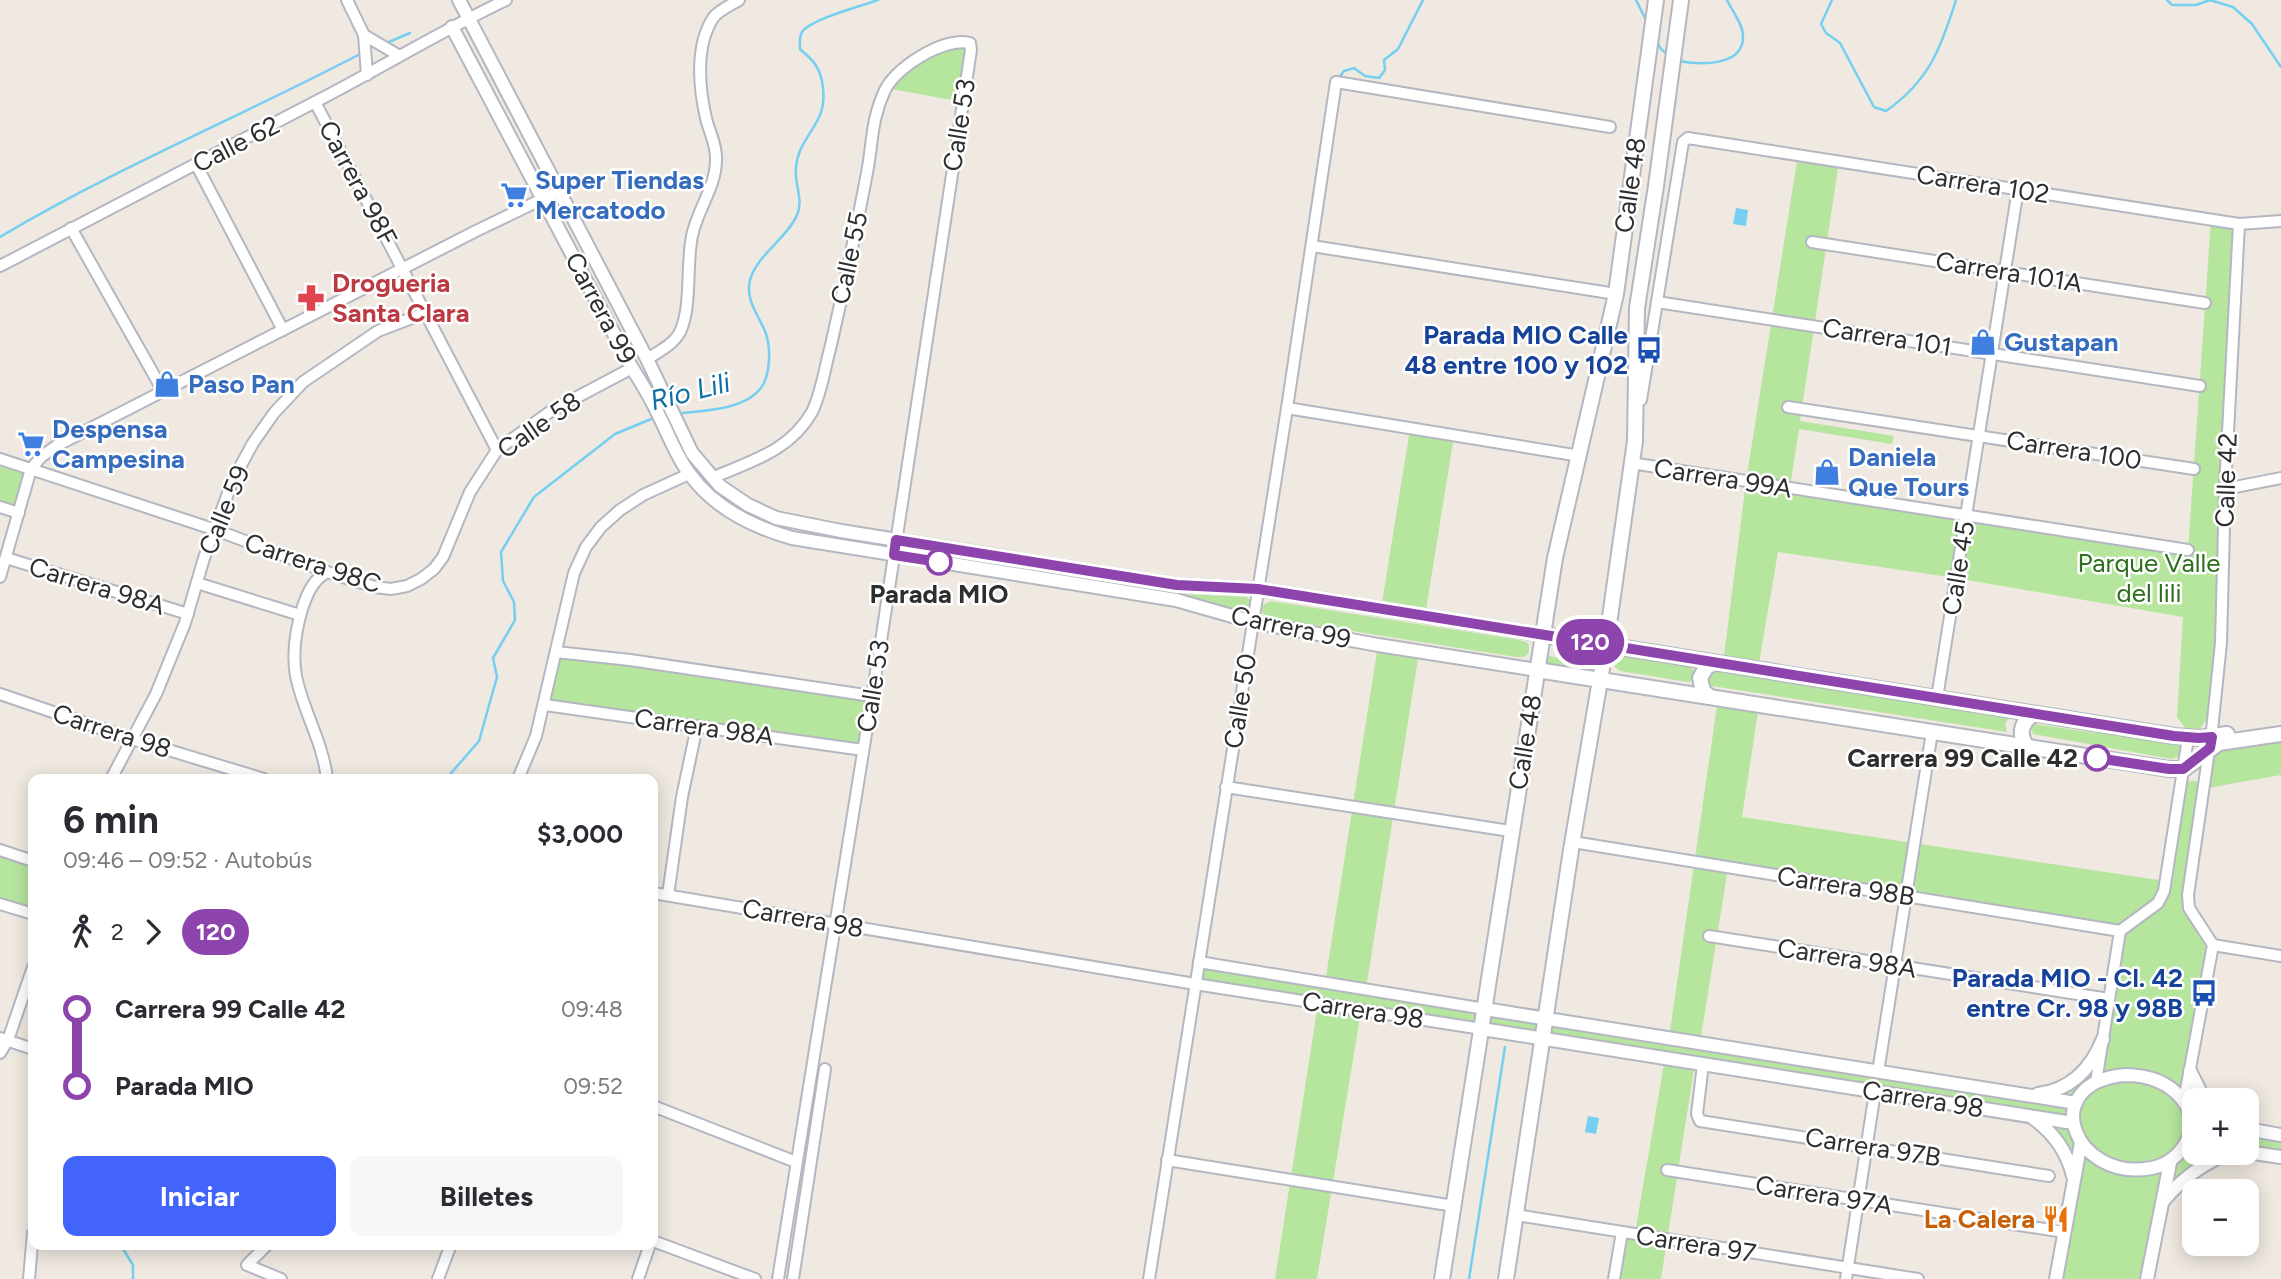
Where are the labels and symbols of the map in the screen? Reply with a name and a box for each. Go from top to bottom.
street label: Calle 53 [936,76,982,174]
street label: Calle 62 [187,109,285,179]
street label: Carrera 98F [312,115,404,251]
street label: Calle 48 [1607,135,1653,235]
street label: Carrera 102 [1914,158,2052,210]
place label: Super Tiendas Mercatodo [535,164,704,226]
supermarket icon: Super Tiendas Mercatodo [499,180,529,210]
street label: Calle 55 [824,209,874,307]
street label: Carrera 101A [1933,245,2085,299]
street label: Carrera 99 [558,247,644,369]
place label: Drogueria Santa Clara [332,267,470,329]
pharmacy icon: Drogueria Santa Clara [296,283,326,313]
street label: Carrera 101 [1820,311,1954,363]
place label: Parada MIO Calle 48 entre 100 y 102 [1404,319,1628,381]
place label: Gustapan [2004,326,2119,358]
shop icon: Gustapan [1968,327,1998,357]
bus stop icon: Parada MIO Calle 48 entre 100 y 102 [1634,335,1664,365]
water label: Río Lili [647,365,734,417]
place label: Paso Pan [188,368,295,400]
shop icon: Paso Pan [152,369,182,399]
street label: Calle 58 [491,385,587,465]
place label: Despensa Campesina [52,413,185,475]
street label: Carrera 100 [2004,424,2144,476]
supermarket icon: Despensa Campesina [16,429,46,459]
street label: Calle 42 [2208,432,2244,528]
place label: Daniela Que Tours [1848,441,1969,503]
street label: Carrera 99A [1652,451,1795,505]
shop icon: Daniela Que Tours [1812,457,1842,487]
street label: Calle 59 [192,461,256,559]
street label: Calle 45 [1935,518,1981,618]
street label: Carrera 98C [241,526,385,600]
park label: Parque Valle del lili [2078,547,2220,609]
marker: Parada MIO [926,549,952,575]
street label: Carrera 98A [25,550,169,622]
place label: Parada MIO [870,578,1008,610]
street label: Carrera 99 [1228,599,1354,655]
line badge: 120 [1550,619,1630,665]
street label: Calle 53 [850,637,896,735]
street label: Calle 50 [1217,651,1263,751]
street label: Calle 48 [1502,692,1548,792]
street label: Carrera 98 [49,697,175,765]
street label: Carrera 98A [632,701,776,753]
place label: Carrera 99 Calle 42 [1847,742,2078,774]
marker: Carrera 99 Calle 42 [2084,745,2110,771]
street label: Carrera 98B [1775,859,1917,913]
street label: Carrera 98 [740,892,866,944]
street label: Carrera 98A [1775,931,1919,985]
place label: Parada MIO - Cl. 42 entre Cr. 98 y 98B [1952,962,2183,1024]
bus stop icon: Parada MIO - Cl. 42 entre Cr. 98 y 98B [2189,978,2219,1008]
street label: Carrera 98 [1300,985,1426,1035]
street label: Carrera 98 [1860,1074,1986,1124]
street label: Carrera 97B [1803,1120,1943,1174]
street label: Carrera 97A [1753,1168,1895,1222]
place label: La Calera [1924,1203,2035,1235]
restaurant icon: La Calera [2041,1204,2071,1234]
street label: Carrera 97 [1634,1219,1758,1269]

